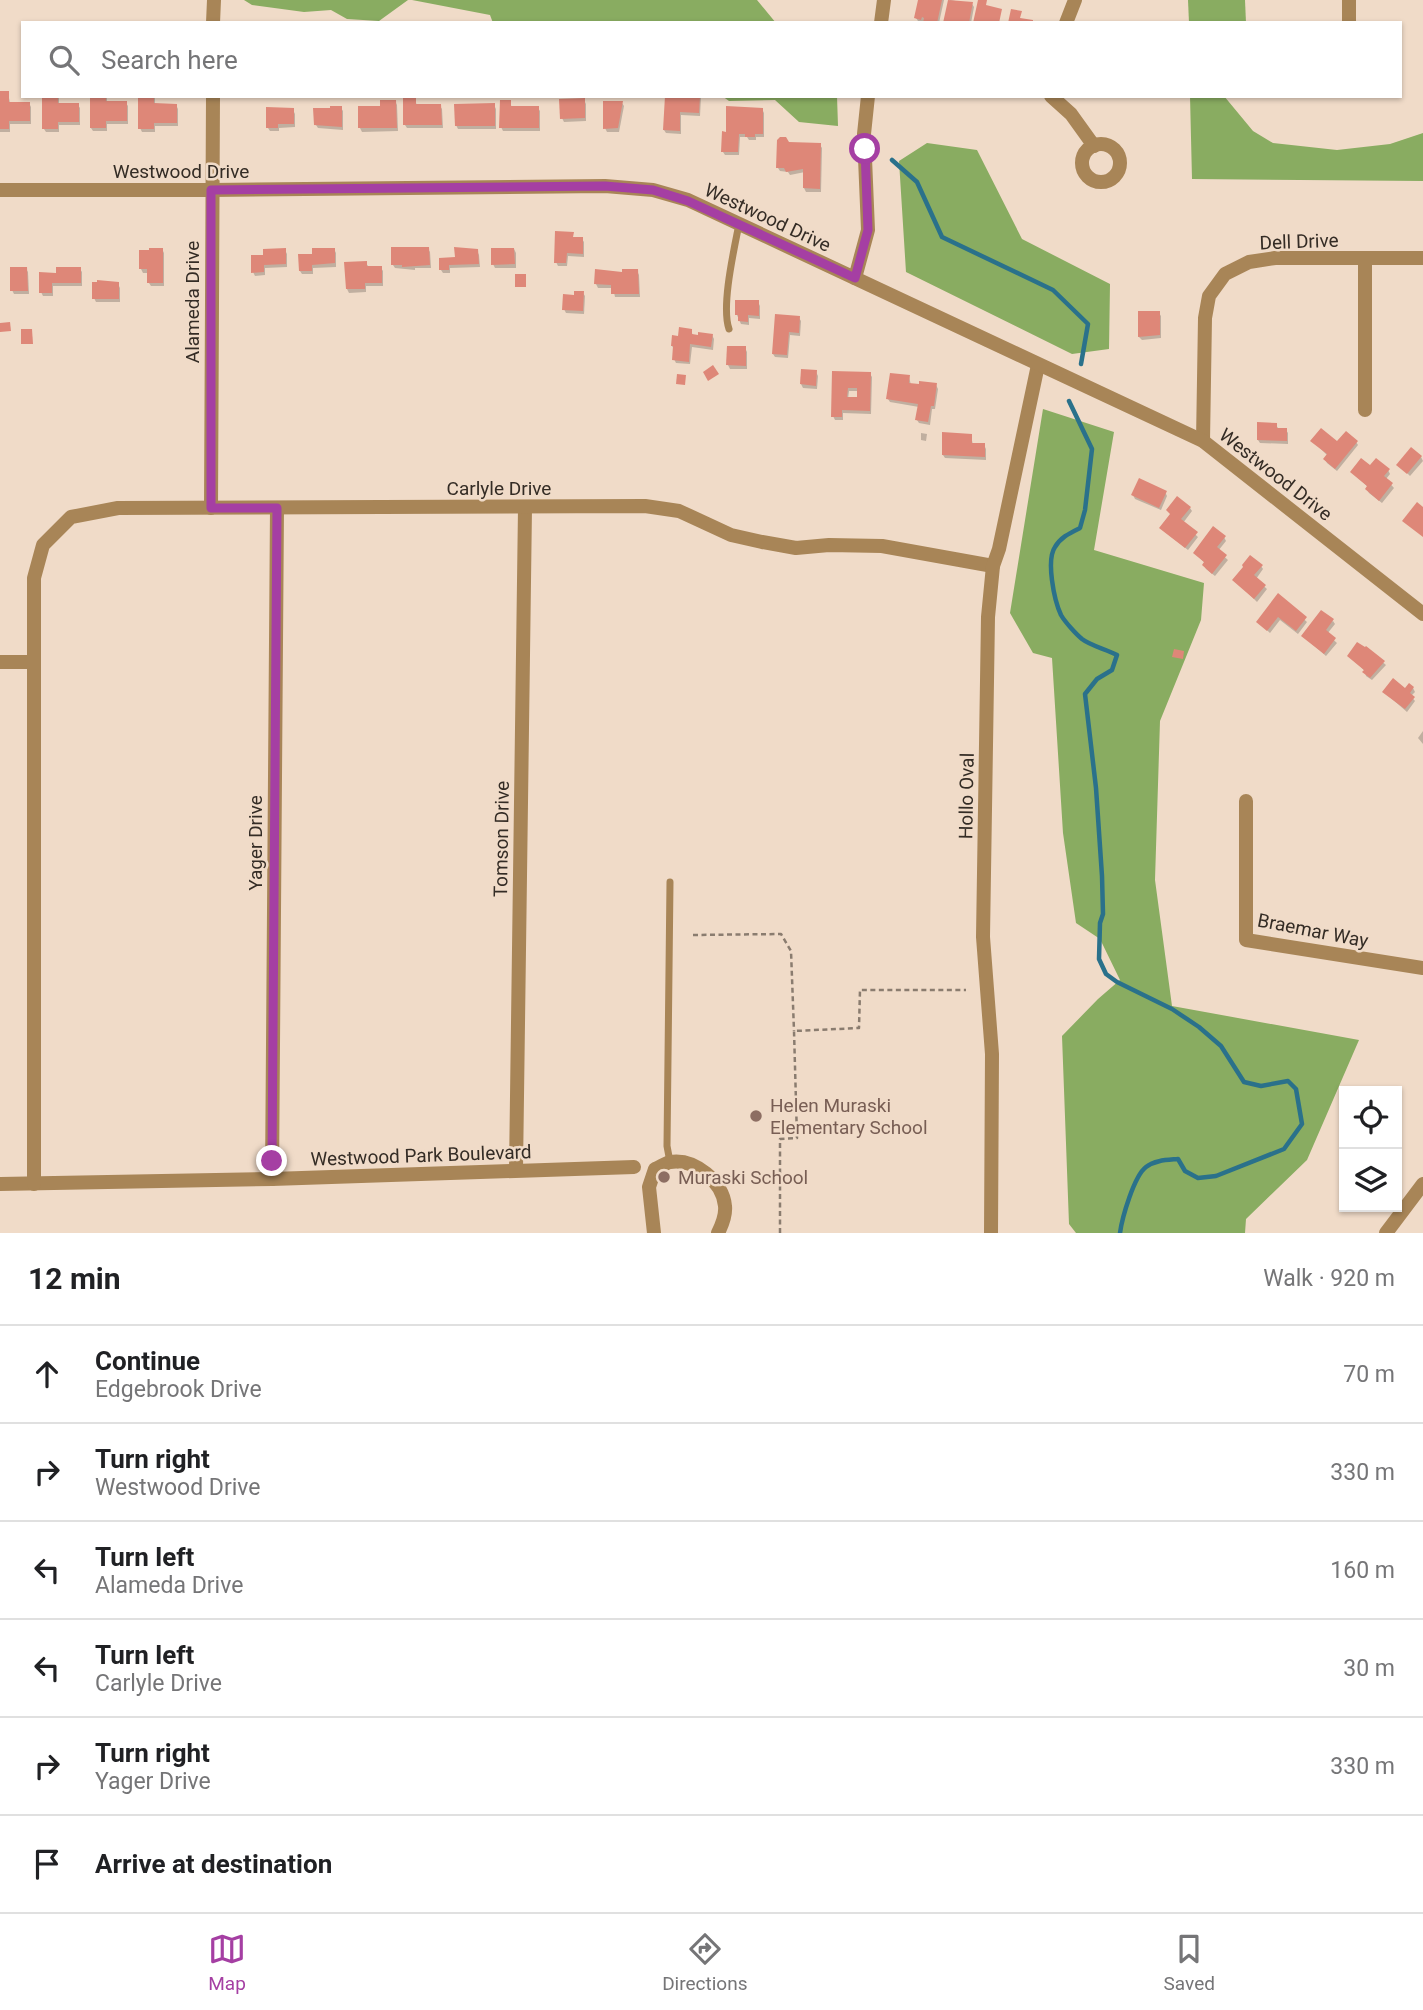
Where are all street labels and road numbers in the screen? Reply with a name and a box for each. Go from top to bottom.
street label: Westwood Drive [113,160,249,183]
street label: Westwood Drive [701,178,835,257]
street label: Dell Drive [1259,229,1339,254]
street label: Alameda Drive [181,241,204,363]
street label: Westwood Drive [1215,423,1337,526]
street label: Carlyle Drive [447,477,551,500]
street label: Hollo Oval [954,753,979,839]
street label: Tomson Drive [489,781,514,897]
street label: Yager Drive [244,795,267,891]
street label: Braemar Way [1256,908,1370,952]
street label: Westwood Park Boulevard [310,1140,532,1171]

